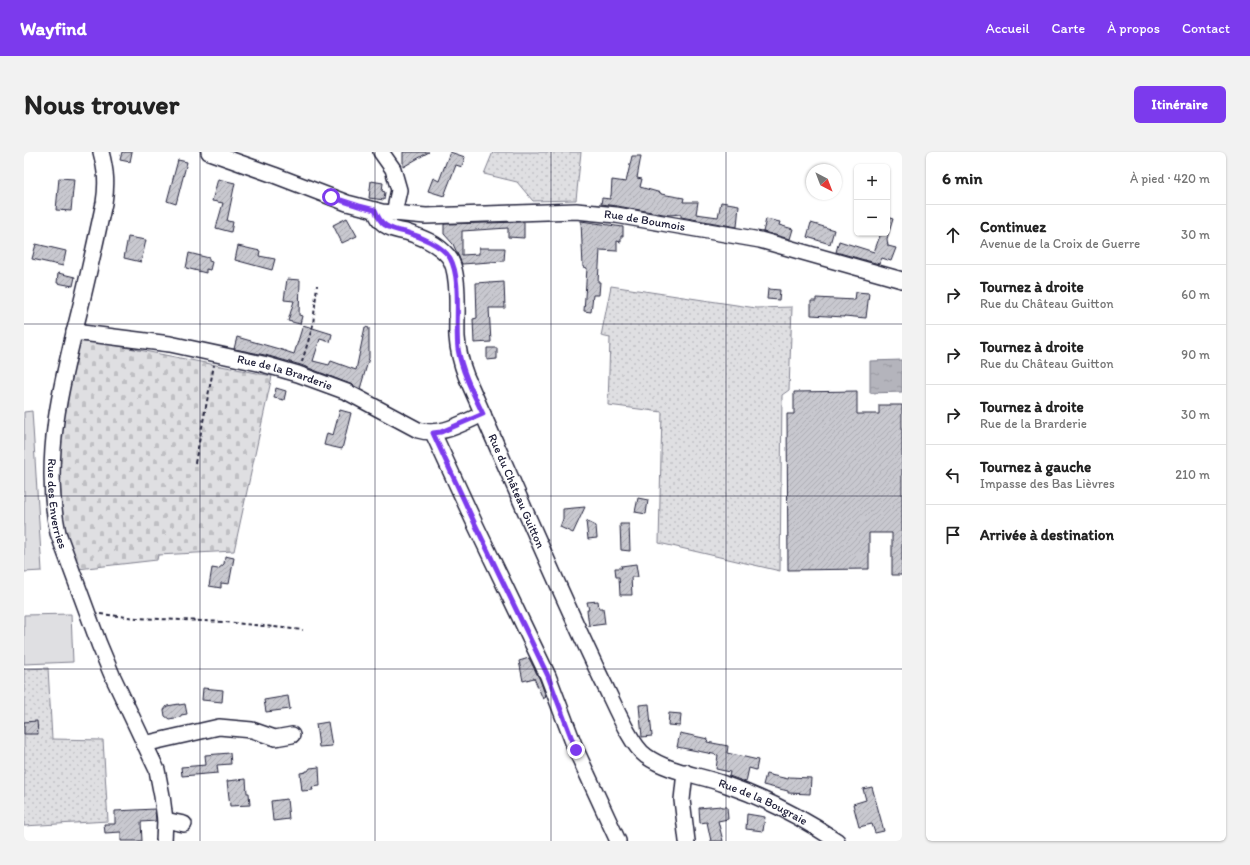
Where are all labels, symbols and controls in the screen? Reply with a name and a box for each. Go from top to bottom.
text: Wayfind [20,17,87,40]
text: Accueil [986,20,1029,37]
text: Carte [1051,20,1085,37]
text: À propos [1107,20,1160,37]
text: Contact [1182,20,1230,37]
button: Itinéraire [1134,86,1226,123]
text: Nous trouver [24,87,179,121]
north arrow [806,164,842,200]
map controls [854,164,890,236]
button: + [854,164,890,200]
text: 6 min [942,168,983,188]
text: À pied · 420 m [1130,171,1210,186]
route start [322,188,340,206]
button: − [854,200,890,236]
street label: Rue de Boumois [604,207,687,234]
text: Continuez [980,218,1046,236]
icon: ahead [942,224,964,246]
text: 30 m [1181,227,1210,242]
text: Avenue de la Croix de Guerre [980,236,1140,251]
text: Tournez à droite [980,278,1084,296]
icon: right [942,284,964,306]
text: 60 m [1181,287,1210,302]
text: Rue du Château Guitton [980,296,1114,311]
text: Tournez à droite [980,338,1084,356]
icon: right [942,344,964,366]
text: 90 m [1181,347,1210,362]
street label: Rue de la Brarderie [236,352,335,393]
text: Rue du Château Guitton [980,356,1114,371]
text: Tournez à droite [980,398,1084,416]
icon: right [942,404,964,426]
text: 30 m [1181,407,1210,422]
text: Rue de la Brarderie [980,416,1087,431]
street label: Rue du Château Guitton [485,432,548,551]
street label: Rue des Enverries [45,458,70,551]
text: Tournez à gauche [980,458,1091,476]
icon: left [942,464,964,486]
text: 210 m [1175,467,1210,482]
text: Impasse des Bas Lièvres [980,476,1115,491]
icon: arrive [942,524,964,546]
text: Arrivée à destination [980,526,1114,544]
route end [567,741,585,759]
street label: Rue de la Bougraie [717,776,810,828]

